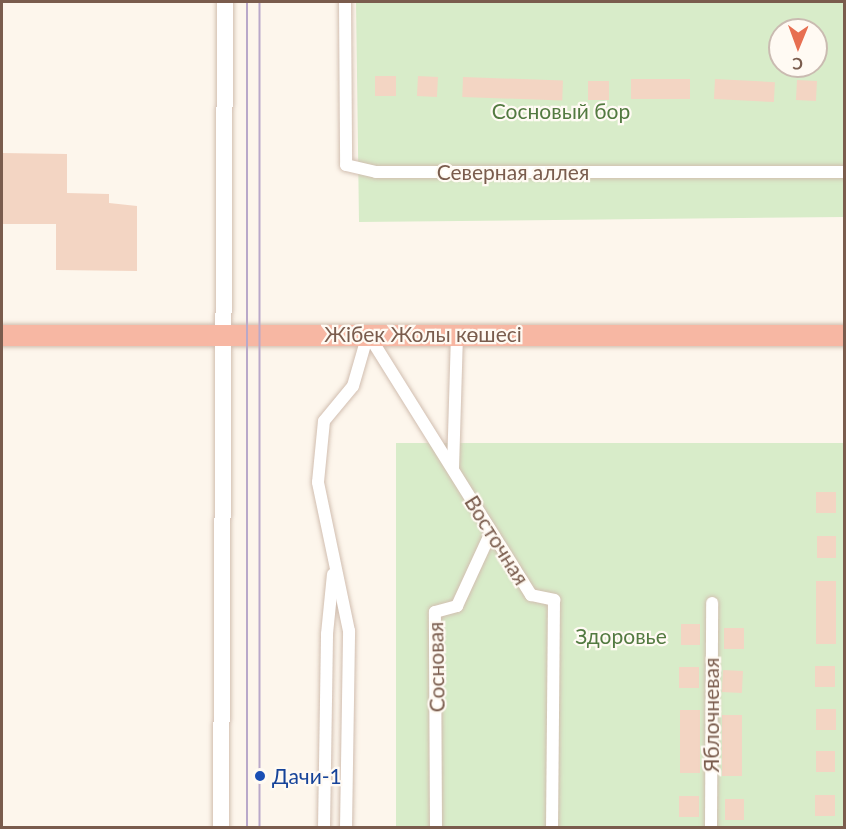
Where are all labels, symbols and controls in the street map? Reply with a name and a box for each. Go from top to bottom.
north arrow [768,18,828,78]
text: С [792,55,803,74]
park label: Сосновый бор [492,98,630,124]
street label: Северная аллея [437,159,589,185]
street label: Жібек Жолы көшесі [324,321,522,347]
street label: Восточная [460,491,534,589]
street label: Сосновая [423,621,449,713]
park label: Здоровье [575,623,667,649]
street label: Яблочневая [698,658,724,772]
place label: Дачи-1 [272,763,342,789]
marker: Дачи-1 [253,769,267,783]

